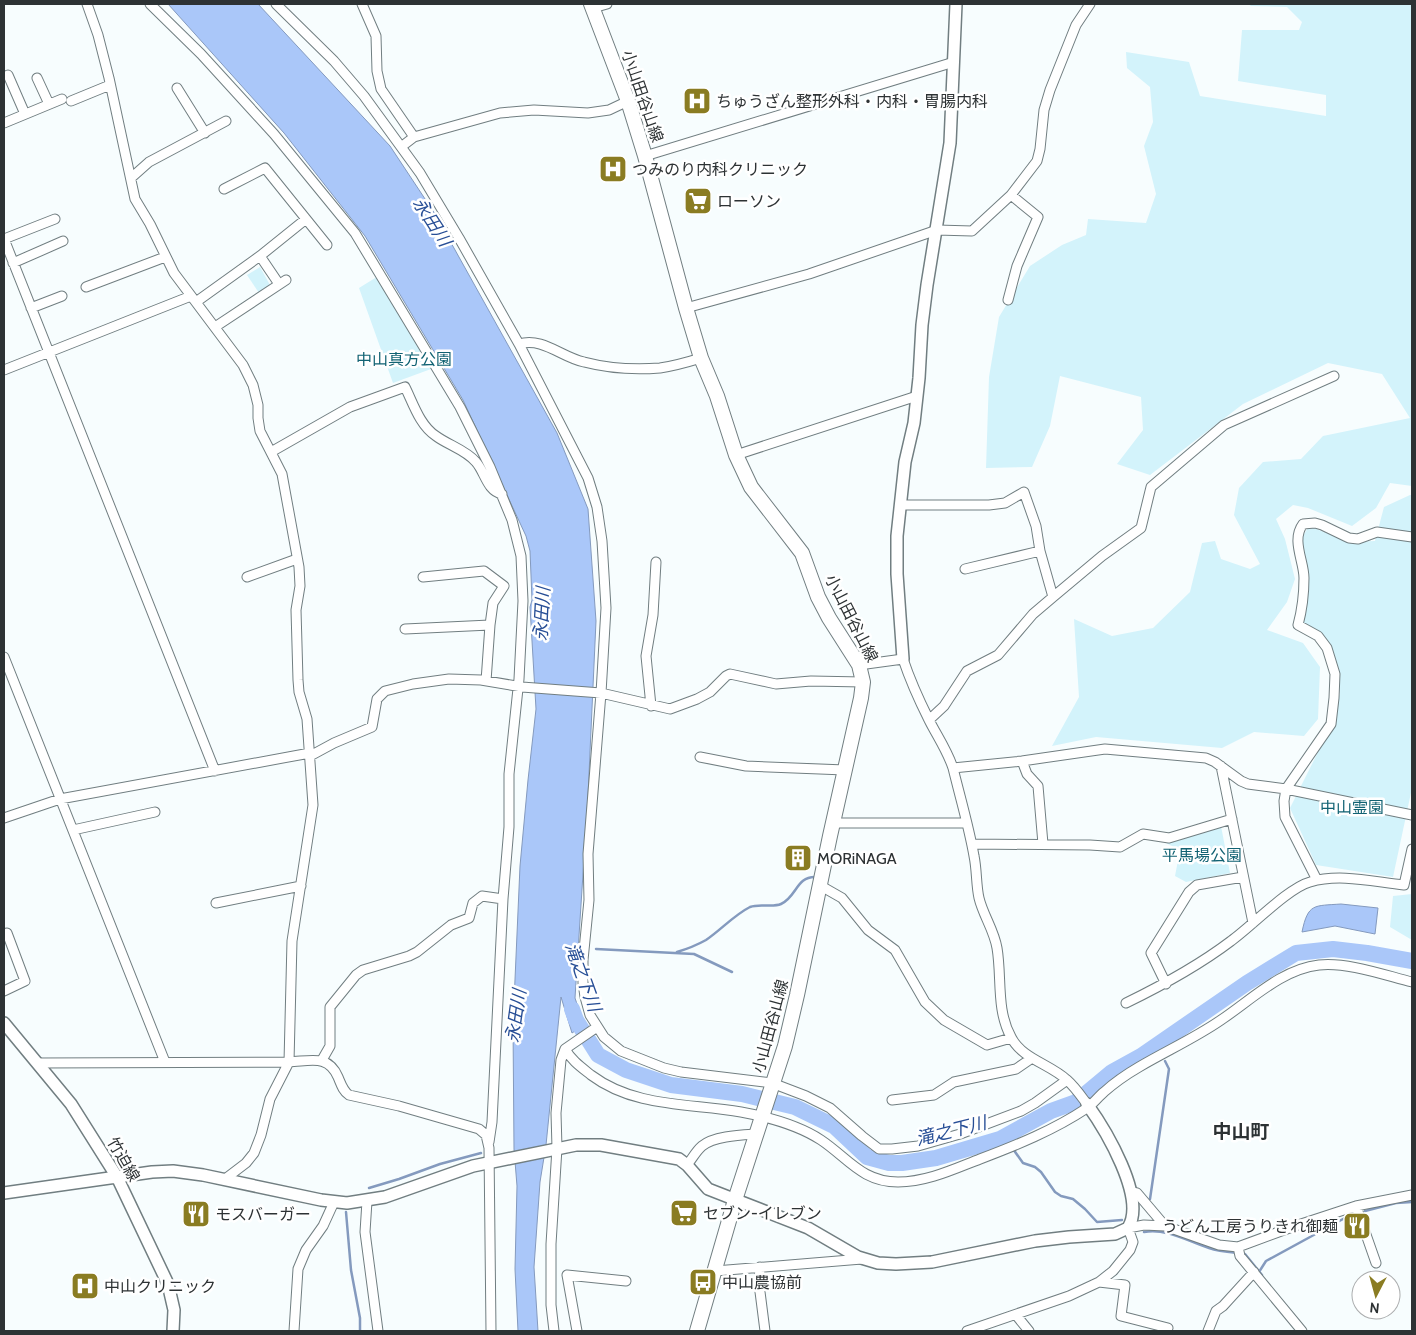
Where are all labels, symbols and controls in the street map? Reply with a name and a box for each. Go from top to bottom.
street label: 小山田谷山線 [618,48,667,145]
hospital icon: ちゅうざん整形外科・内科・胃腸内科 [682,86,712,116]
place label: ちゅうざん整形外科・内科・胃腸内科 [716,92,988,111]
hospital icon: つみのり内科クリニック [598,154,628,184]
place label: つみのり内科クリニック [632,160,808,179]
supermarket icon: ローソン [683,186,713,216]
place label: ローソン [717,192,781,211]
water label: 永田川 [408,193,457,252]
park label: 中山真方公園 [356,350,452,369]
street label: 小山田谷山線 [821,571,882,665]
water label: 永田川 [530,584,555,642]
park label: 中山霊園 [1320,798,1384,817]
building icon: MORiNAGA [783,843,813,873]
park label: 平馬場公園 [1162,846,1242,865]
place label: MORiNAGA [817,849,897,868]
water label: 滝之下川 [560,939,606,1016]
street label: 小山田谷山線 [749,977,792,1075]
water label: 永田川 [501,986,531,1044]
water label: 滝之下川 [913,1111,991,1150]
district label: 中山町 [1212,1120,1270,1143]
street label: 竹迫線 [103,1134,144,1185]
supermarket icon: セブン-イレブン [669,1198,699,1228]
restaurant icon: モスバーガー [181,1199,211,1229]
place label: セブン-イレブン [703,1204,822,1223]
place label: モスバーガー [215,1205,311,1224]
restaurant icon: うどん工房うりきれ御麺 [1342,1211,1372,1241]
place label: うどん工房うりきれ御麺 [1162,1217,1338,1236]
bus stop icon: 中山農協前 [688,1267,718,1297]
north arrow [1351,1270,1401,1320]
hospital icon: 中山クリニック [70,1271,100,1301]
place label: 中山農協前 [722,1273,802,1292]
place label: 中山クリニック [104,1277,216,1296]
text: N [1369,1298,1381,1317]

